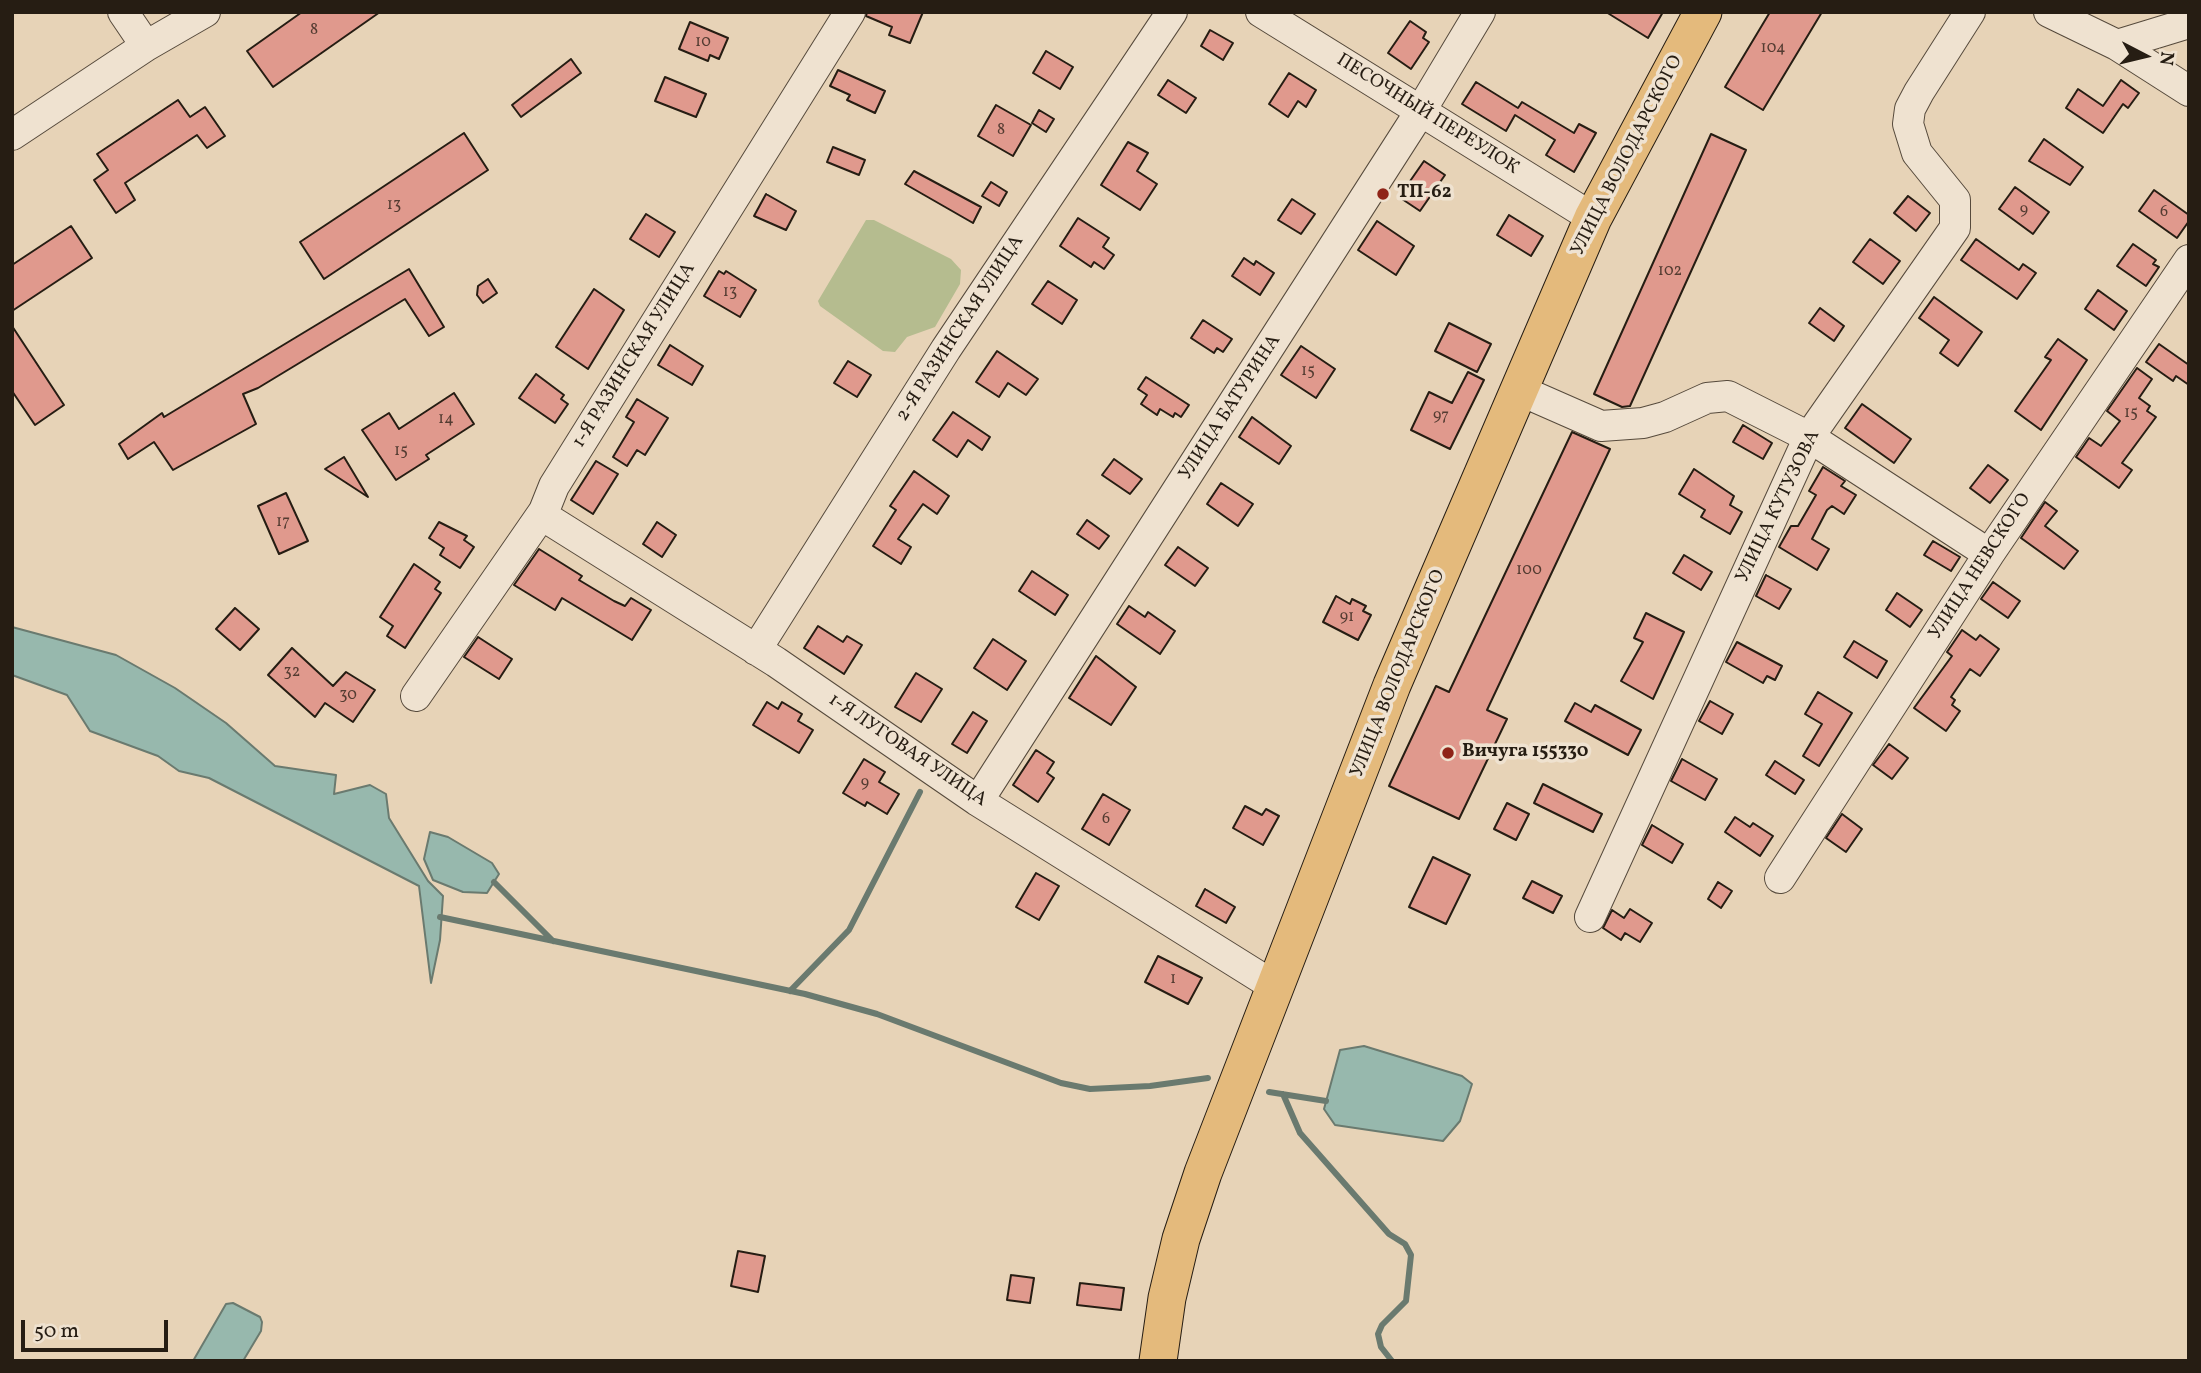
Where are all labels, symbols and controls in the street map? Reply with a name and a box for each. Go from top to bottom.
house number: 8 [310,21,318,41]
north arrow [2110,21,2180,91]
house number: 10 [695,33,711,53]
house number: 104 [1761,39,1785,59]
street label: ПЕСОЧНЫЙ ПЕРЕУЛОК [1332,50,1522,180]
text: N [2152,50,2180,67]
street label: УЛИЦА ВОЛОДАРСКОГО [1567,52,1689,260]
house number: 8 [997,121,1005,141]
place label: ТП-62 [1397,183,1452,205]
marker: ТП-62 [1375,186,1391,202]
house number: 13 [387,196,401,216]
house number: 9 [2020,201,2028,221]
house number: 6 [2160,203,2168,223]
street label: 2-Я РАЗИНСКАЯ УЛИЦА [892,232,1030,426]
street label: 1-Я РАЗИНСКАЯ УЛИЦА [569,259,701,453]
house number: 102 [1658,262,1682,282]
house number: 13 [723,283,737,303]
street label: УЛИЦА БАТУРИНА [1175,331,1287,485]
house number: 15 [1301,362,1315,382]
house number: 15 [2124,404,2138,424]
house number: 97 [1433,407,1449,427]
house number: 14 [438,410,454,430]
street label: УЛИЦА КУТУЗОВА [1732,427,1826,587]
house number: 15 [394,442,408,462]
street label: УЛИЦА НЕВСКОГО [1925,489,2037,645]
house number: 17 [276,513,290,533]
house number: 100 [1516,561,1542,581]
street label: УЛИЦА ВОЛОДАРСКОГО [1347,567,1451,781]
house number: 91 [1340,608,1354,628]
house number: 32 [284,663,300,683]
house number: 30 [339,686,357,706]
street label: 1-Я ЛУГОВАЯ УЛИЦА [823,689,991,813]
place label: Вичуга 155330 [1462,742,1588,764]
marker: Вичуга 155330 [1440,745,1456,761]
house number: 9 [861,774,869,794]
house number: 6 [1102,810,1110,830]
house number: 1 [1170,970,1176,990]
scale bar [24,1306,172,1350]
text: 50 m [34,1317,79,1346]

